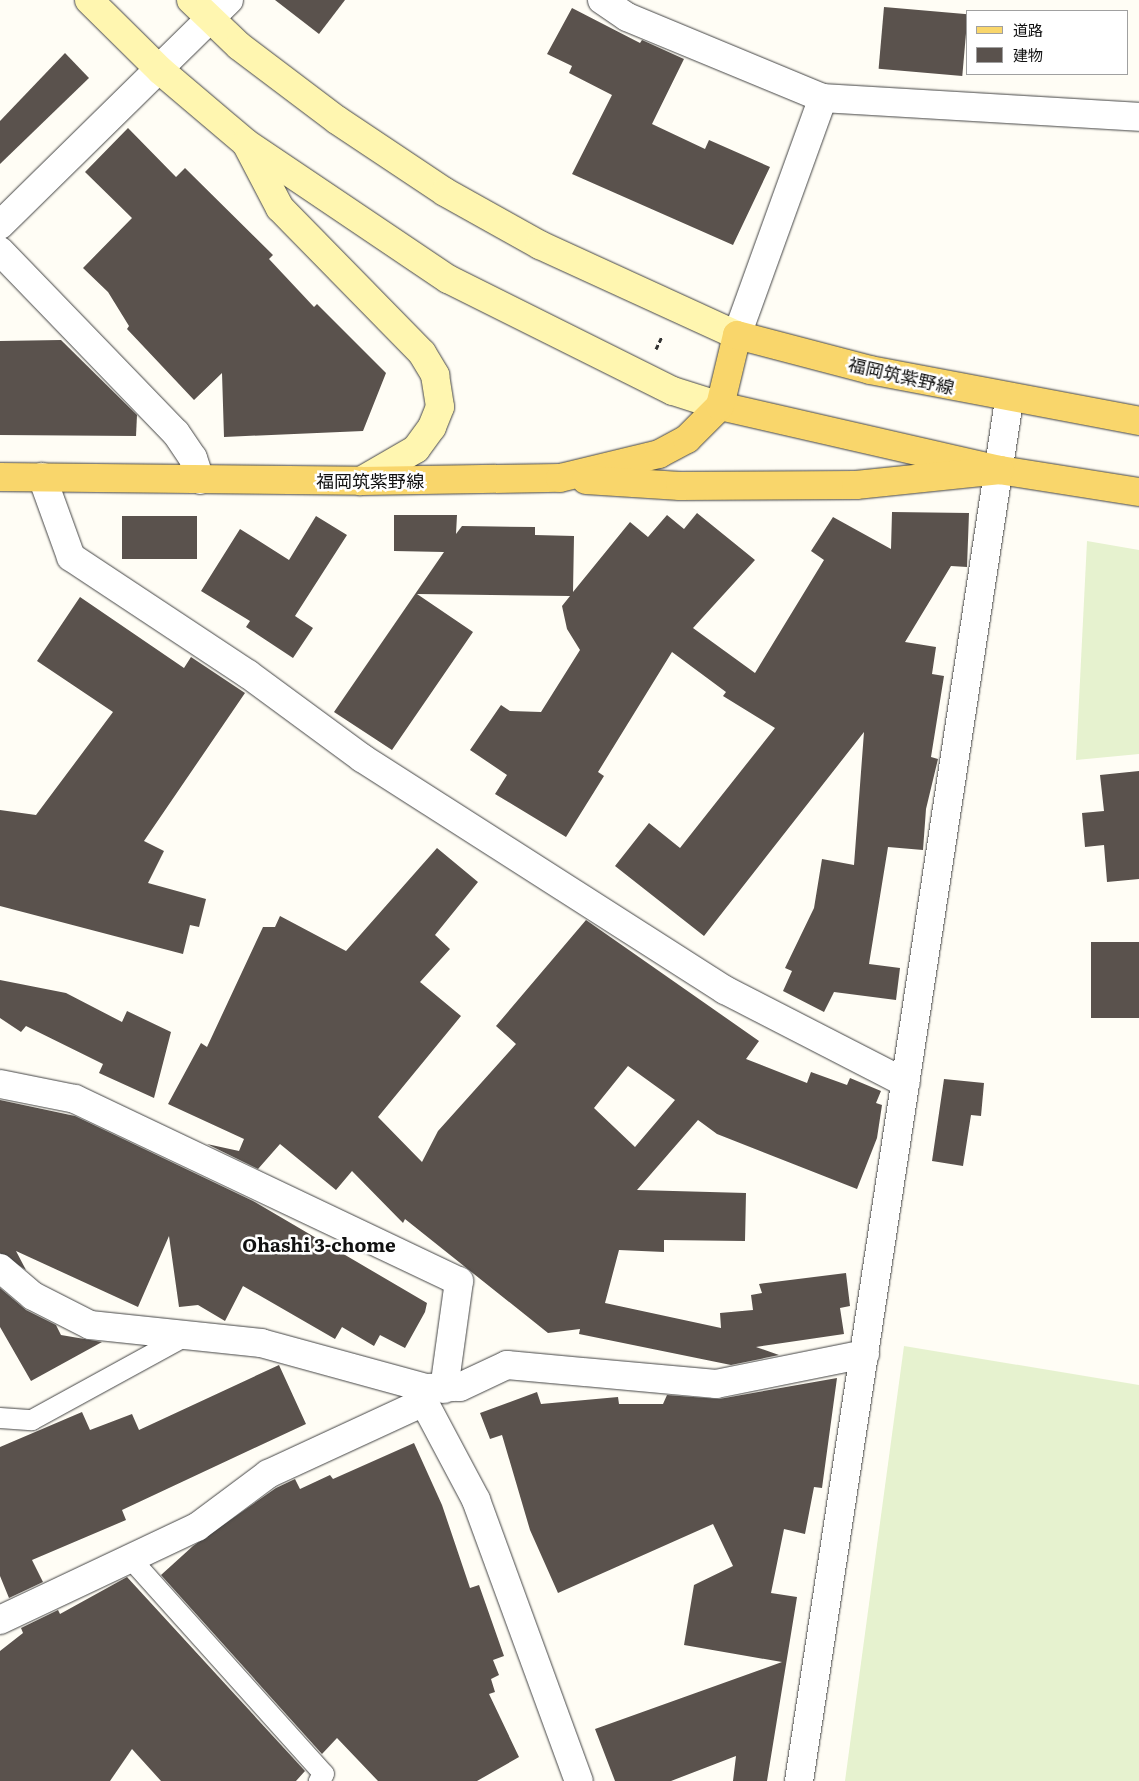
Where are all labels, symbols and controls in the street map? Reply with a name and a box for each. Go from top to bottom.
legend [966,10,1129,75]
text: 道路 [1013,18,1043,41]
text: 建物 [1013,43,1043,66]
street label: 福岡筑紫野線 [846,353,956,399]
street label: 福岡筑紫野線 [316,470,424,492]
district label: Ohashi 3-chome [242,1234,396,1256]

